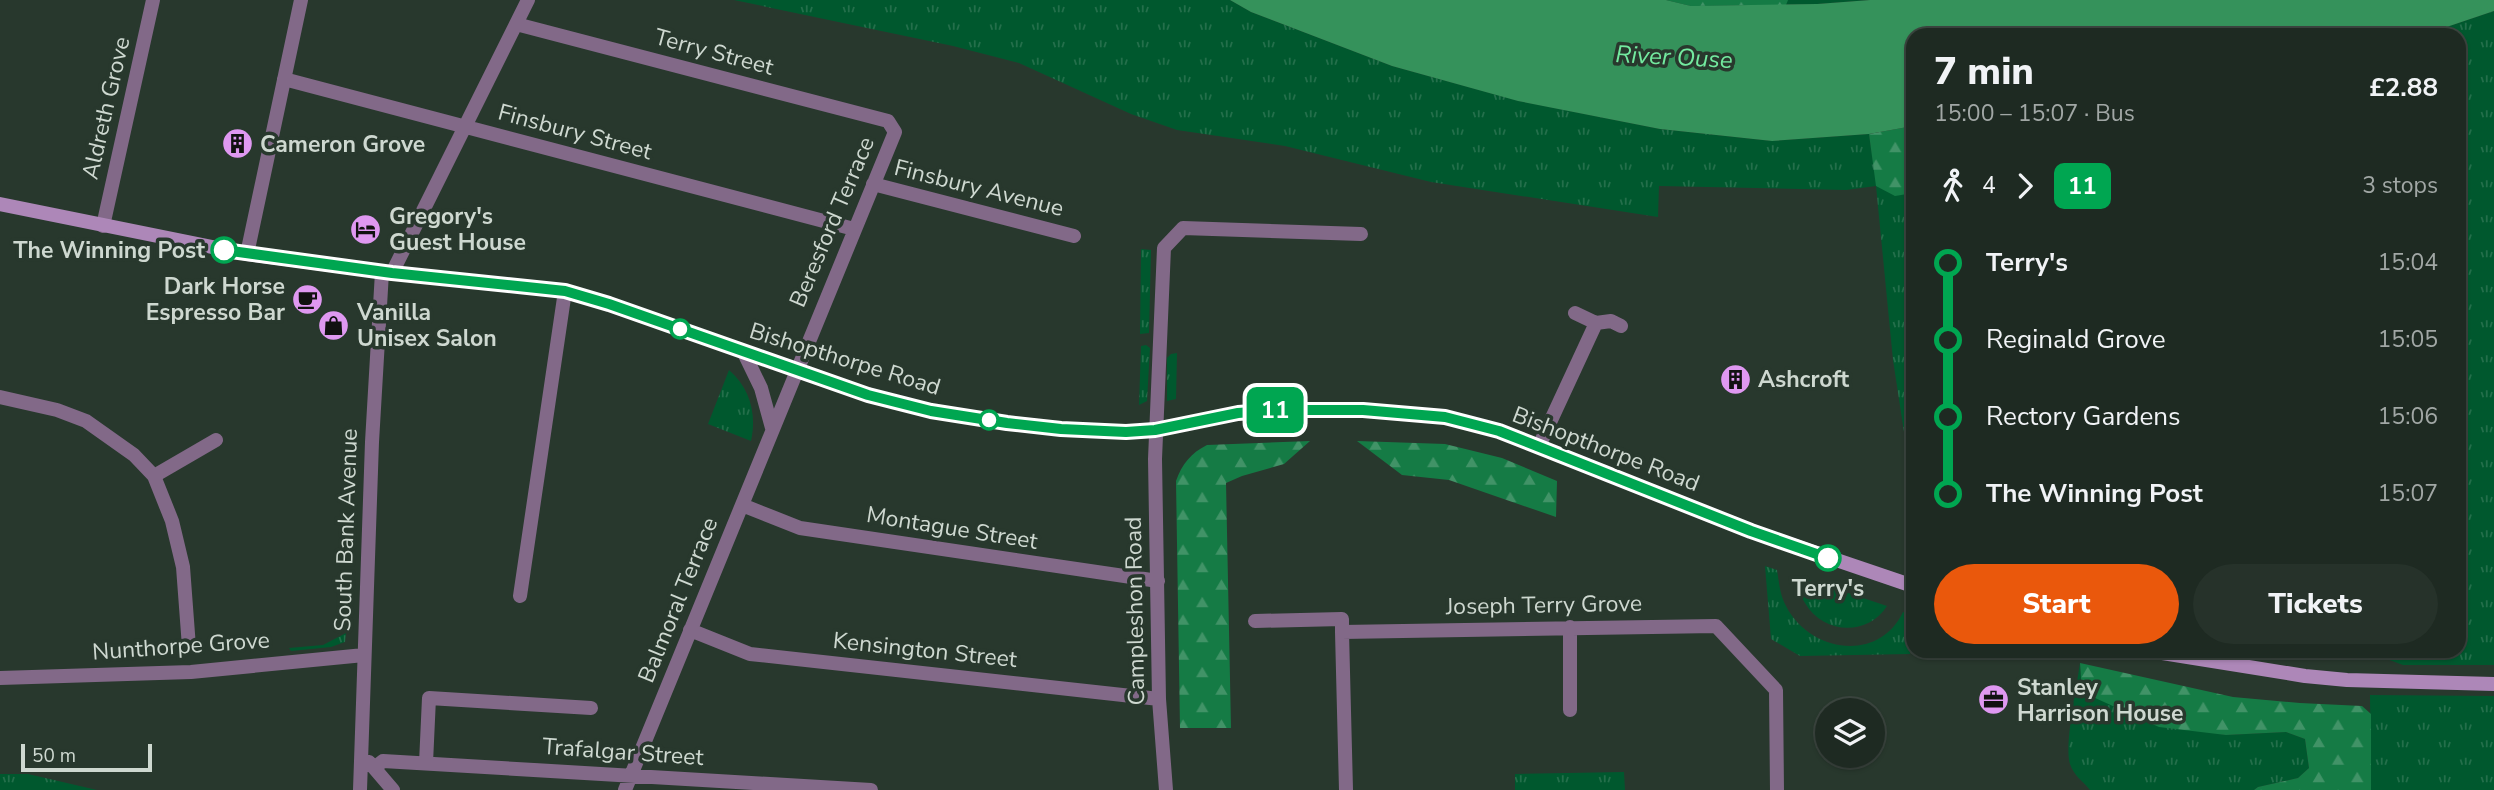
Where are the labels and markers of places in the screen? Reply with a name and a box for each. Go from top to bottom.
building icon: Cameron Grove [220,127,254,161]
place label: Cameron Grove [260,129,425,160]
place label: Gregory's Guest House [389,201,526,258]
hotel icon: Gregory's Guest House [349,212,383,246]
place label: The Winning Post [13,235,205,266]
marker: The Winning Post [211,237,237,263]
place label: Dark Horse Espresso Bar [146,271,285,328]
cafe icon: Dark Horse Espresso Bar [291,282,325,316]
place label: Vanilla Unisex Salon [356,297,497,354]
shop icon: Vanilla Unisex Salon [317,308,351,342]
unlabelled marker [670,319,690,339]
building icon: Ashcroft [1718,362,1752,396]
place label: Ashcroft [1758,364,1849,395]
unlabelled marker [979,410,999,430]
marker: Terry's [1815,545,1841,571]
place label: Terry's [1792,573,1864,604]
place label: Stanley Harrison House [2017,672,2183,729]
office icon: Stanley Harrison House [1977,683,2011,717]

